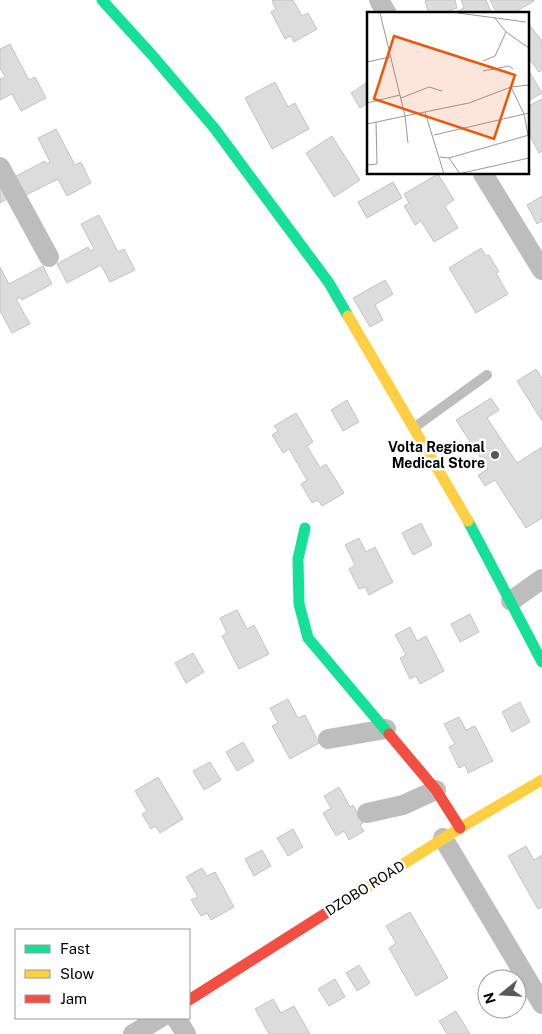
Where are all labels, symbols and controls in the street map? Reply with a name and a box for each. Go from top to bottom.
inset map [367,12,530,175]
place label: Volta Regional Medical Store [388,439,485,471]
marker: Volta Regional Medical Store [489,449,501,461]
street label: DZOBO ROAD [323,857,407,919]
legend [15,929,190,1019]
text: Fast [60,940,90,957]
text: Slow [60,965,95,982]
north arrow [477,969,527,1019]
text: Jam [60,990,87,1007]
text: N [480,990,499,1006]

